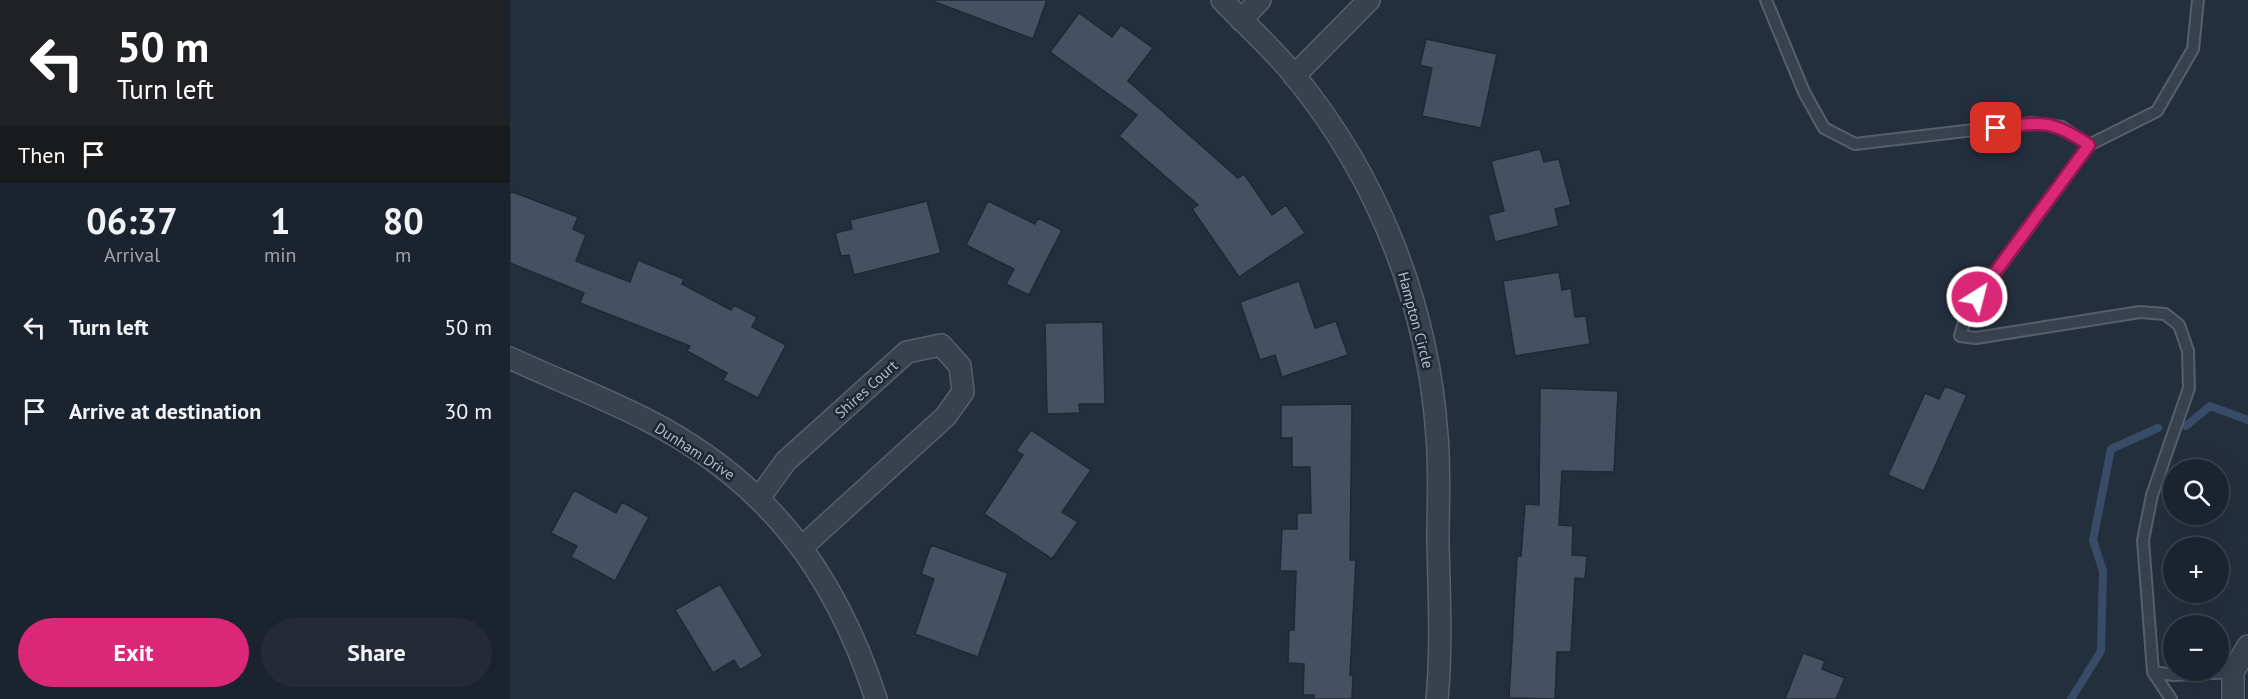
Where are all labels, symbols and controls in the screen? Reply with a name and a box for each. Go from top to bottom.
text: 50 m [117,19,209,74]
icon: left [18,24,96,102]
text: Turn left [117,72,214,106]
pin [1970,102,2021,153]
icon: arrive [1979,111,2012,144]
icon: arrive [77,138,110,171]
text: Then [18,141,65,169]
text: 06:37 [86,197,178,244]
text: 1 [270,197,290,244]
text: 80 [383,197,424,244]
text: Arrival [104,242,160,268]
text: min [264,242,297,268]
text: m [395,242,411,268]
position arrow [1945,265,2009,329]
street label: Hampton Circle [1394,270,1438,370]
icon: left [18,311,51,344]
text: Turn left [69,313,149,341]
text: 50 m [444,313,492,341]
street label: Shires Court [831,356,901,422]
icon: arrive [18,395,51,428]
text: Arrive at destination [69,397,261,425]
text: 30 m [444,397,492,425]
street label: Dunham Drive [651,418,739,484]
map controls [2163,459,2229,681]
button: search [2163,459,2229,525]
button: + [2163,537,2229,603]
button: − [2163,615,2229,681]
button: Exit [18,618,249,687]
button: Share [261,618,492,687]

